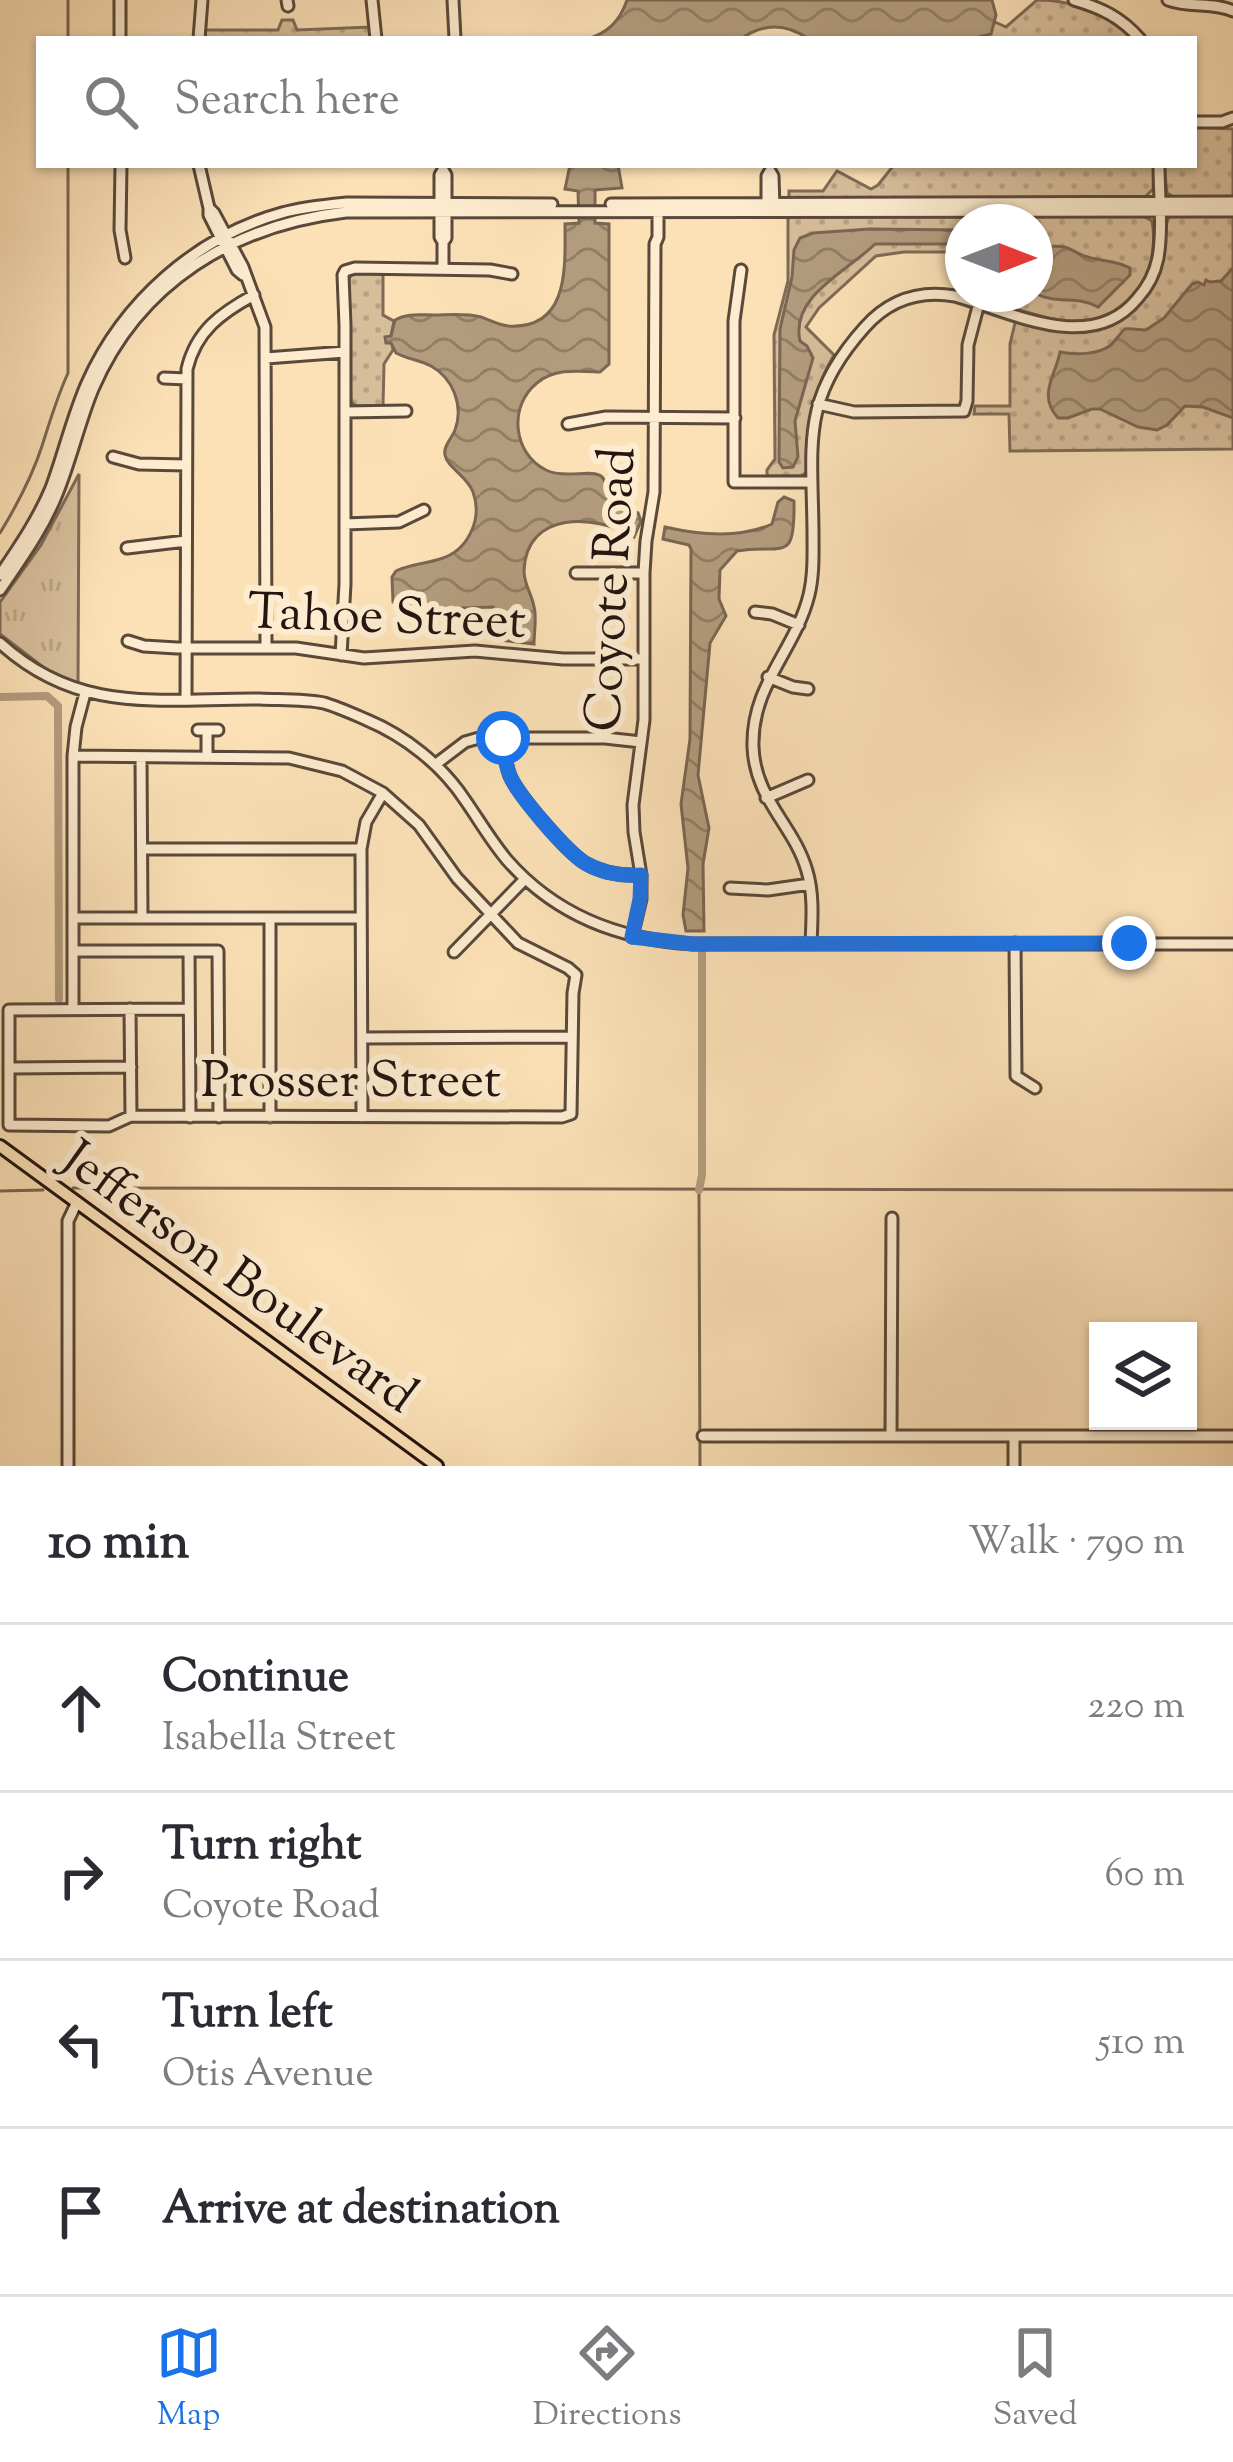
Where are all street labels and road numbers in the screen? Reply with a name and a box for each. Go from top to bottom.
street label: Coyote Road [570,445,657,733]
street label: Tahoe Street [246,578,527,661]
street label: Prosser Street [201,1047,501,1120]
street label: Jefferson Boulevard [42,1124,431,1434]

